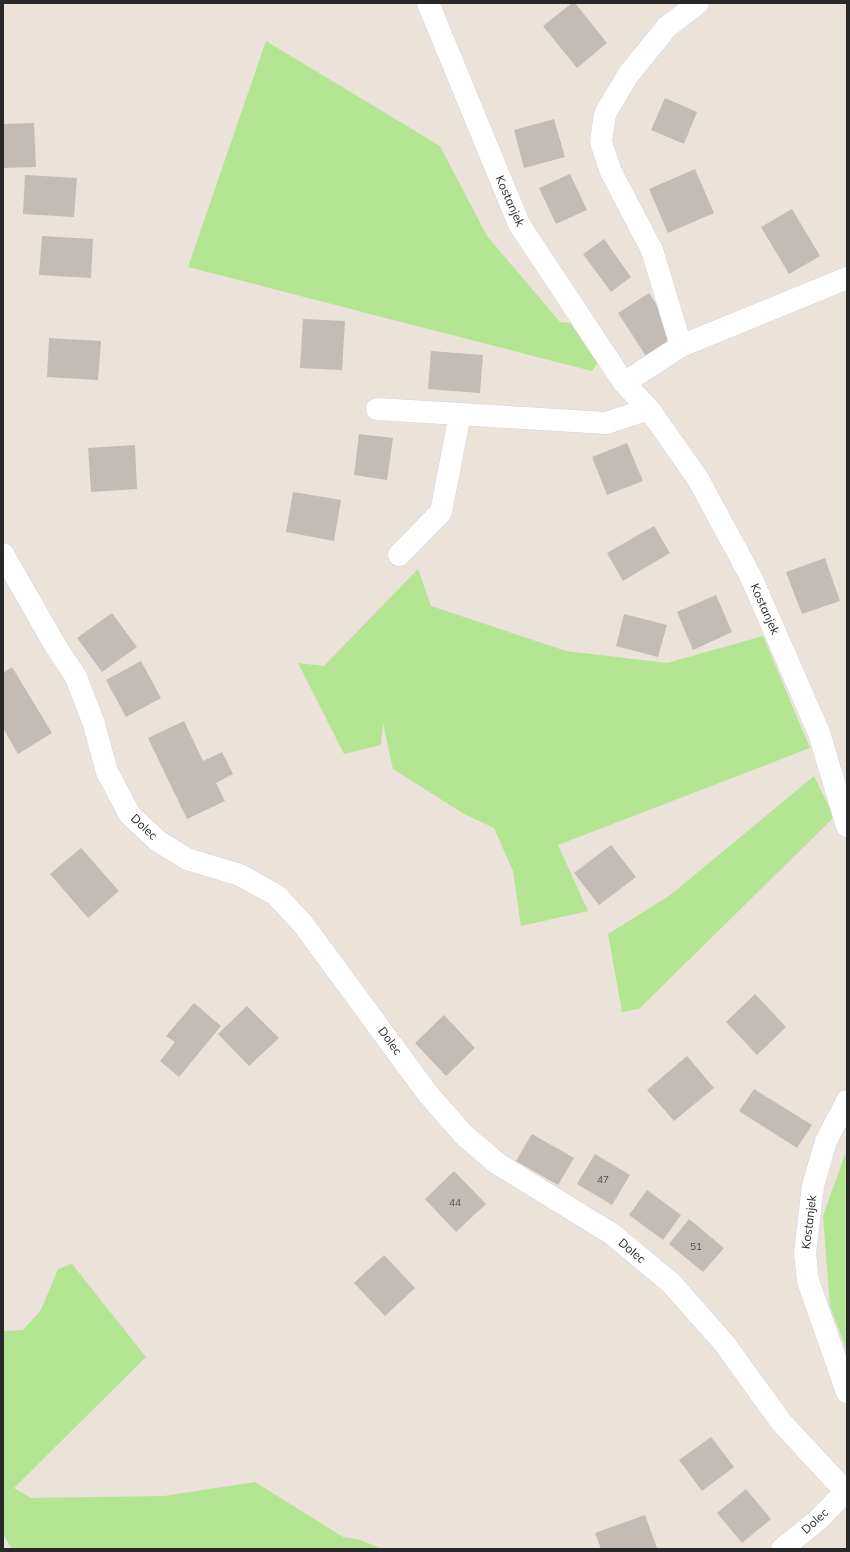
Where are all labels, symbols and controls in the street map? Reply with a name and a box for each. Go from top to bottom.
street label: Kostanjek [493,173,529,229]
street label: Kostanjek [748,581,784,637]
street label: Dolec [128,811,161,843]
street label: Dolec [375,1024,406,1058]
house number: 47 [597,1173,609,1186]
street label: Kostanjek [798,1193,819,1250]
house number: 44 [449,1196,461,1209]
street label: Dolec [616,1235,649,1266]
house number: 51 [690,1240,702,1253]
street label: Dolec [798,1505,831,1537]

